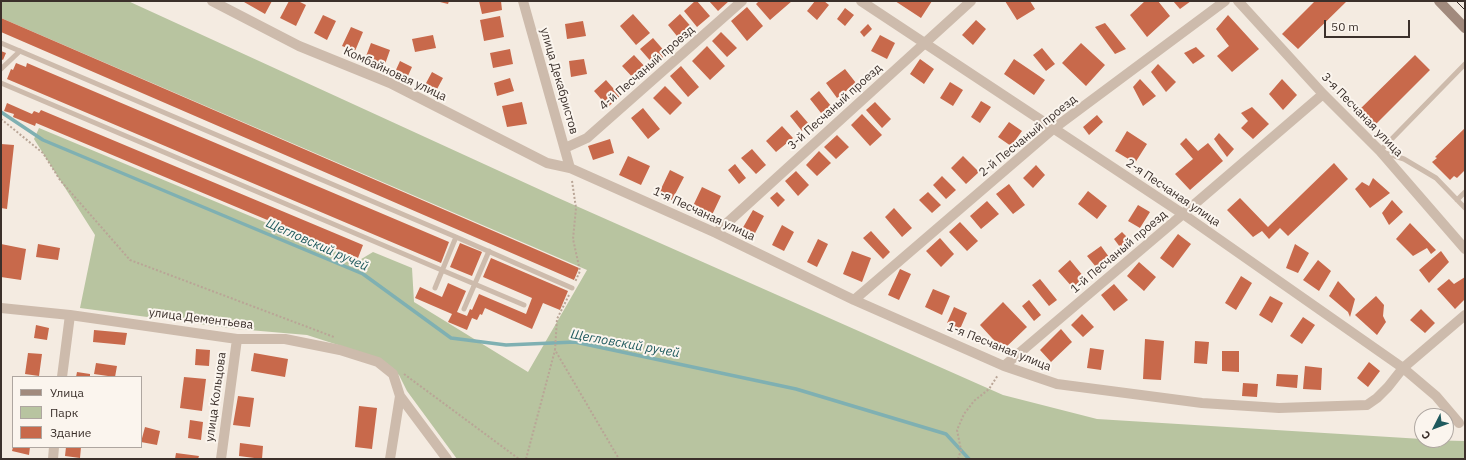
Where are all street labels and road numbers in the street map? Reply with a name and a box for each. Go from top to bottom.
street label: 4-й Песчаный проезд [596,23,698,113]
street label: улица Декабристов [537,26,581,136]
street label: Комбайновая улица [341,44,449,104]
street label: 3-й Песчаный проезд [785,61,885,153]
street label: 3-я Песчаная улица [1318,70,1406,160]
street label: 2-й Песчаный проезд [976,92,1080,180]
street label: 2-я Песчаная улица [1123,156,1223,230]
street label: 1-я Песчаная улица [651,184,757,244]
street label: 1-й Песчаный проезд [1068,207,1170,297]
street label: улица Дементьева [148,305,254,333]
street label: 1-я Песчаная улица [945,320,1053,374]
street label: улица Кольцова [203,351,229,443]

